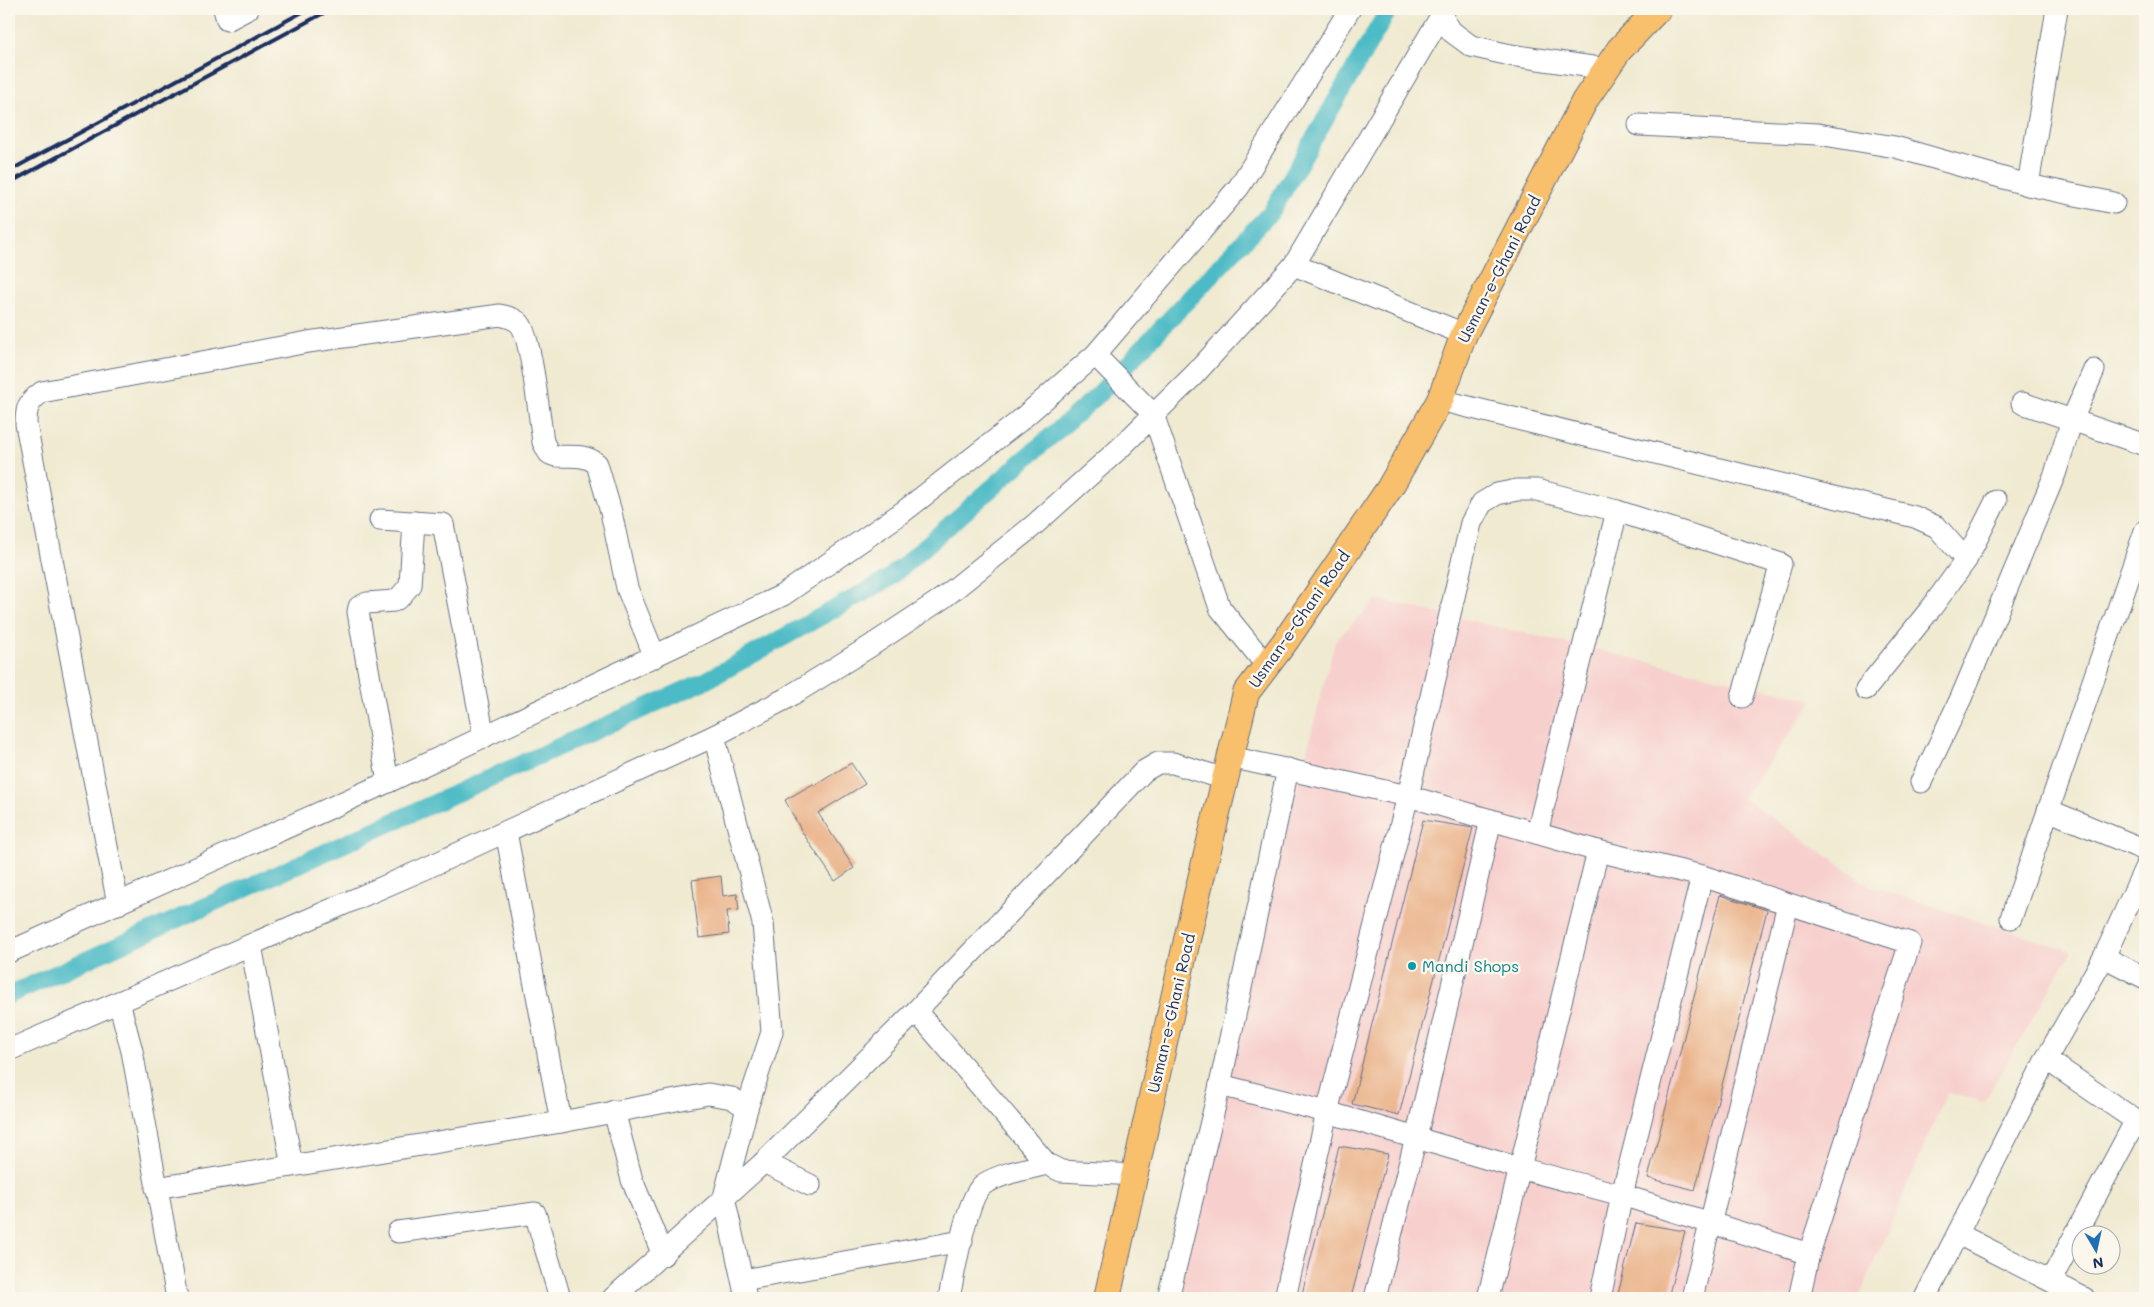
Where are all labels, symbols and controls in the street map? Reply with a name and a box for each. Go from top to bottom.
street label: Usman-e-Ghani Road [1452,191,1545,346]
street label: Usman-e-Ghani Road [1243,546,1354,692]
street label: Usman-e-Ghani Road [1142,931,1199,1095]
place label: Mandi Shops [1422,955,1519,976]
marker: Mandi Shops [1406,960,1418,972]
north arrow [2072,1224,2122,1274]
text: N [2091,1253,2105,1274]

